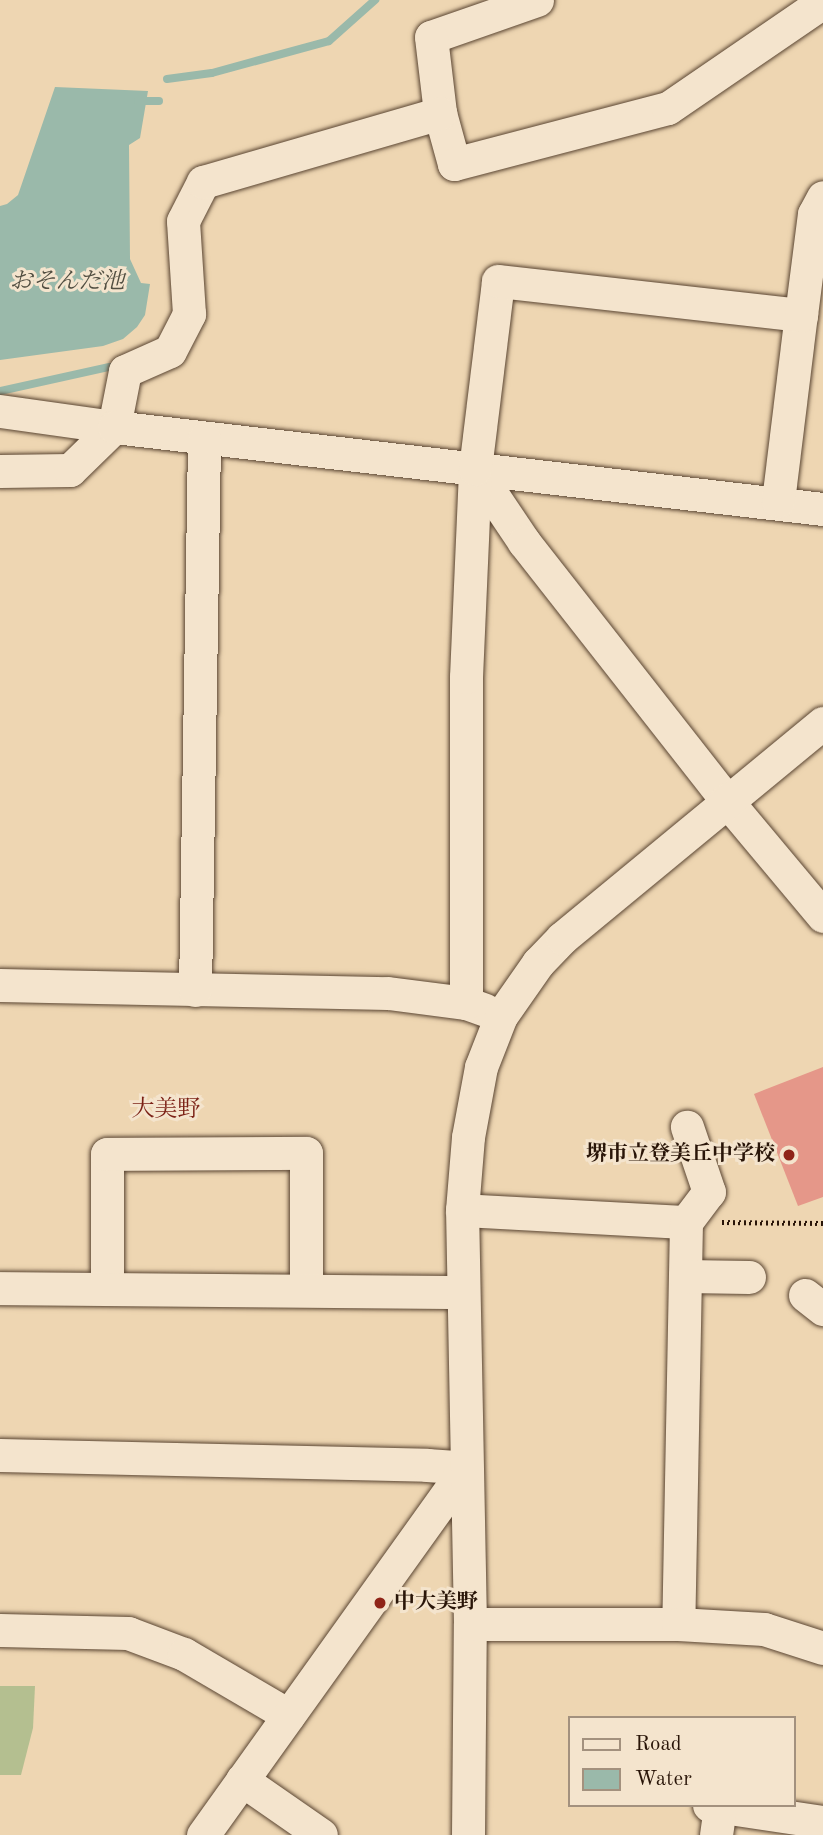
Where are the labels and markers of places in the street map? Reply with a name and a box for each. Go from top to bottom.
place label: 堺市立登美丘中学校 [586,1142,775,1168]
marker: 堺市立登美丘中学校 [781,1147,797,1163]
place label: 中大美野 [394,1590,478,1616]
marker: 中大美野 [372,1595,388,1611]

